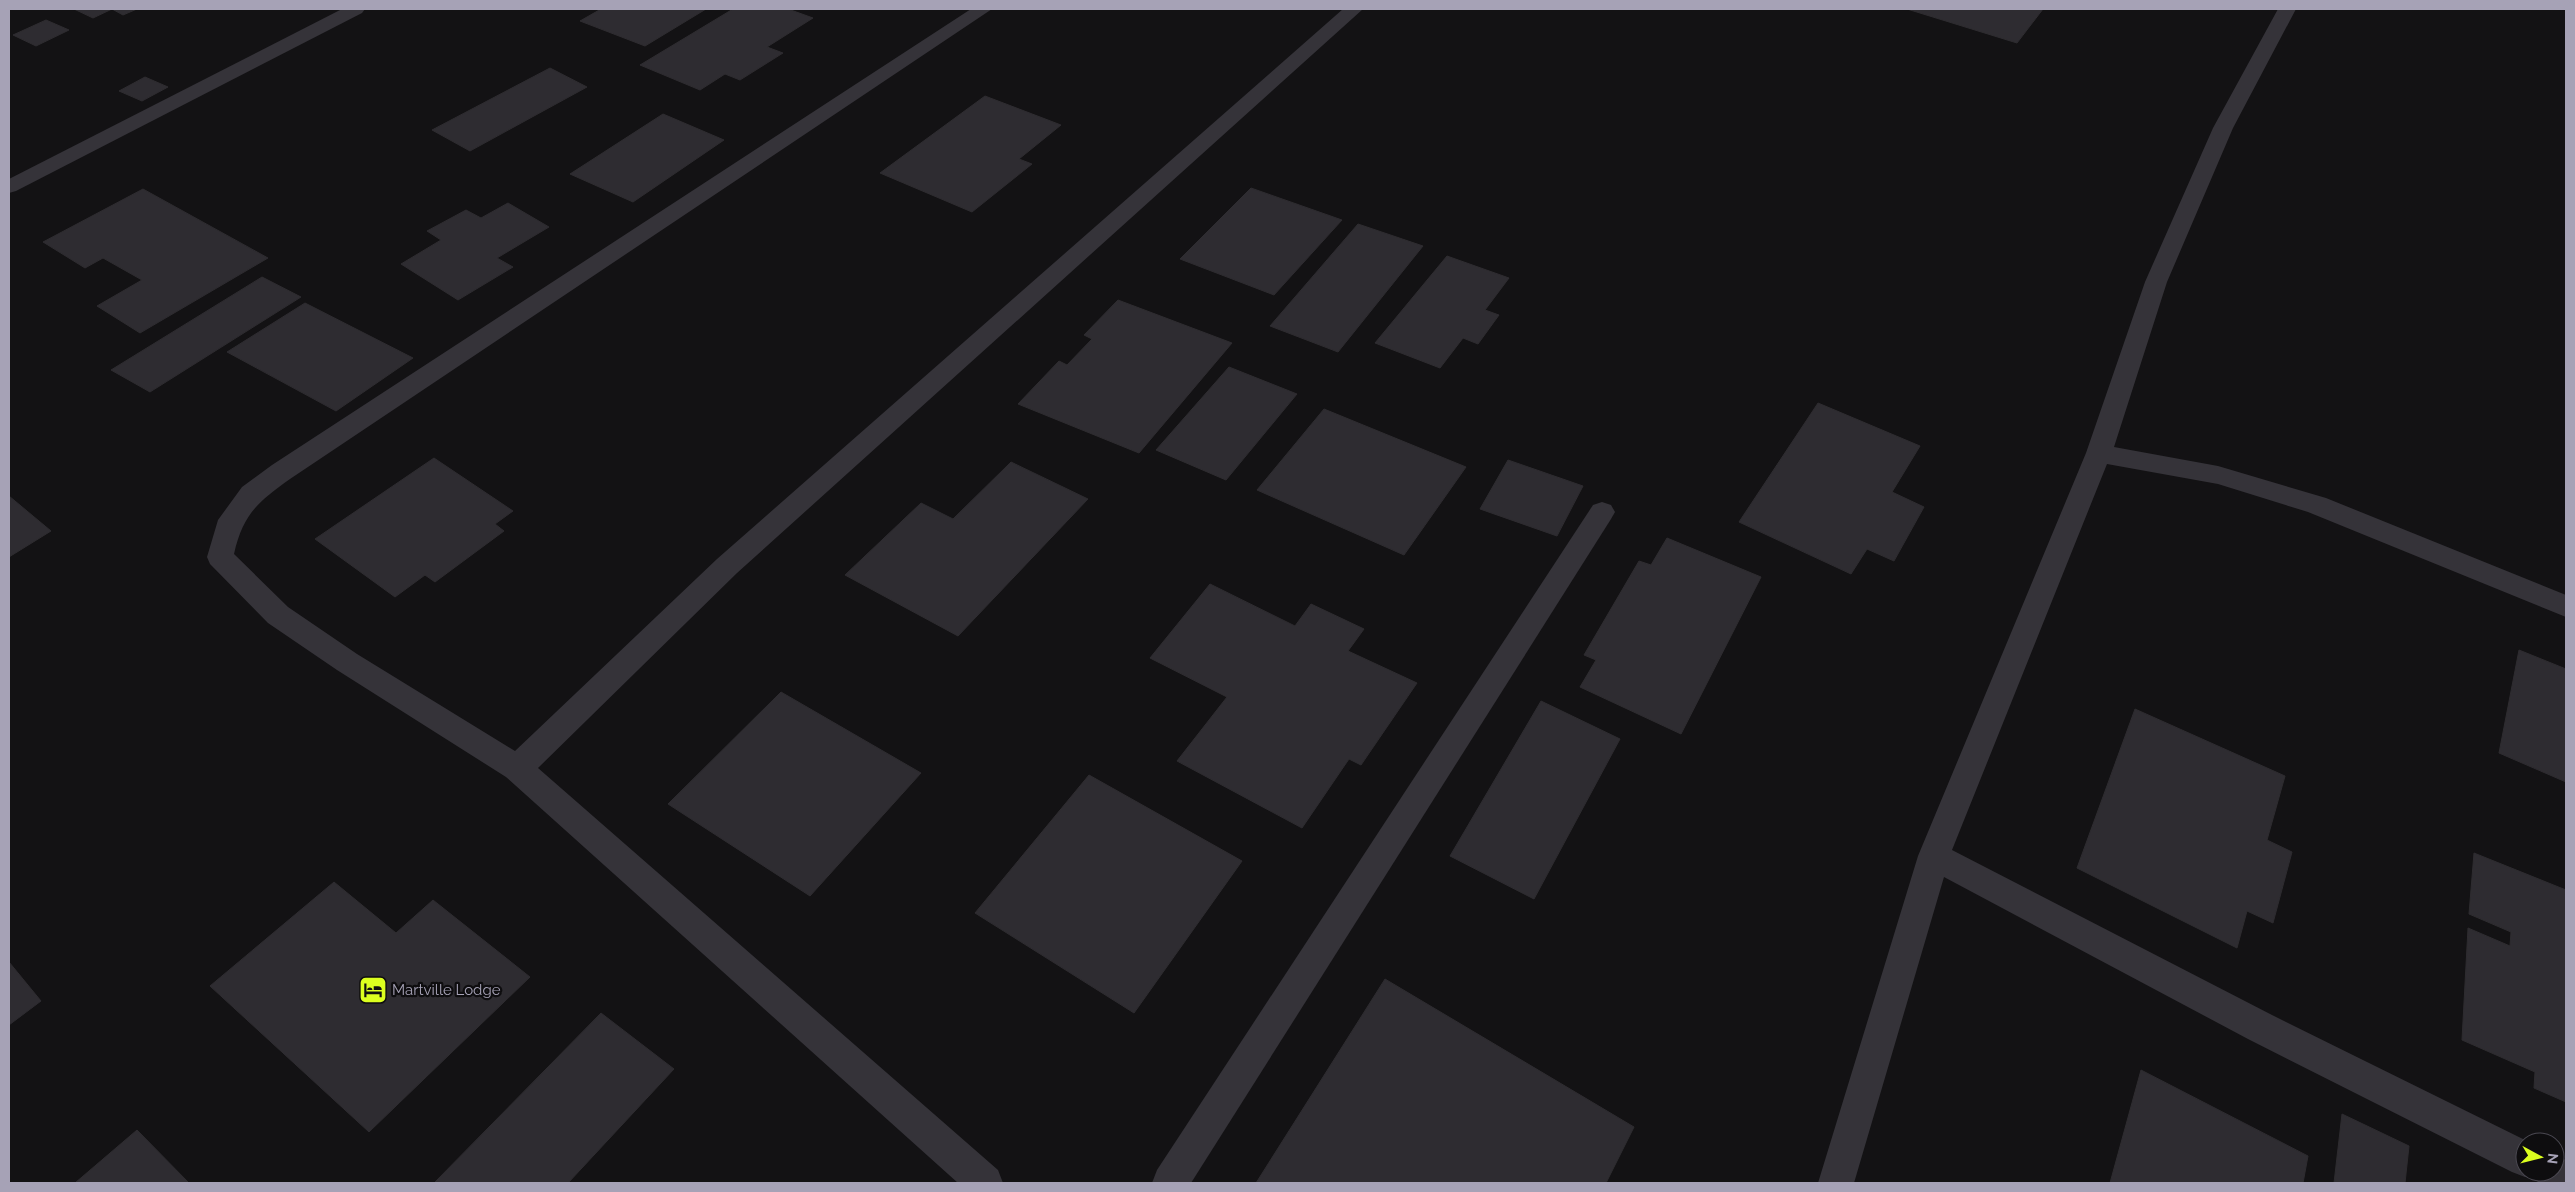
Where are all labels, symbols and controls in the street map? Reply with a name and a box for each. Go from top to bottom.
hotel icon: Martville Lodge [358,975,388,1005]
place label: Martville Lodge [392,981,501,999]
north arrow [2515,1132,2565,1182]
text: N [2544,1152,2561,1165]

